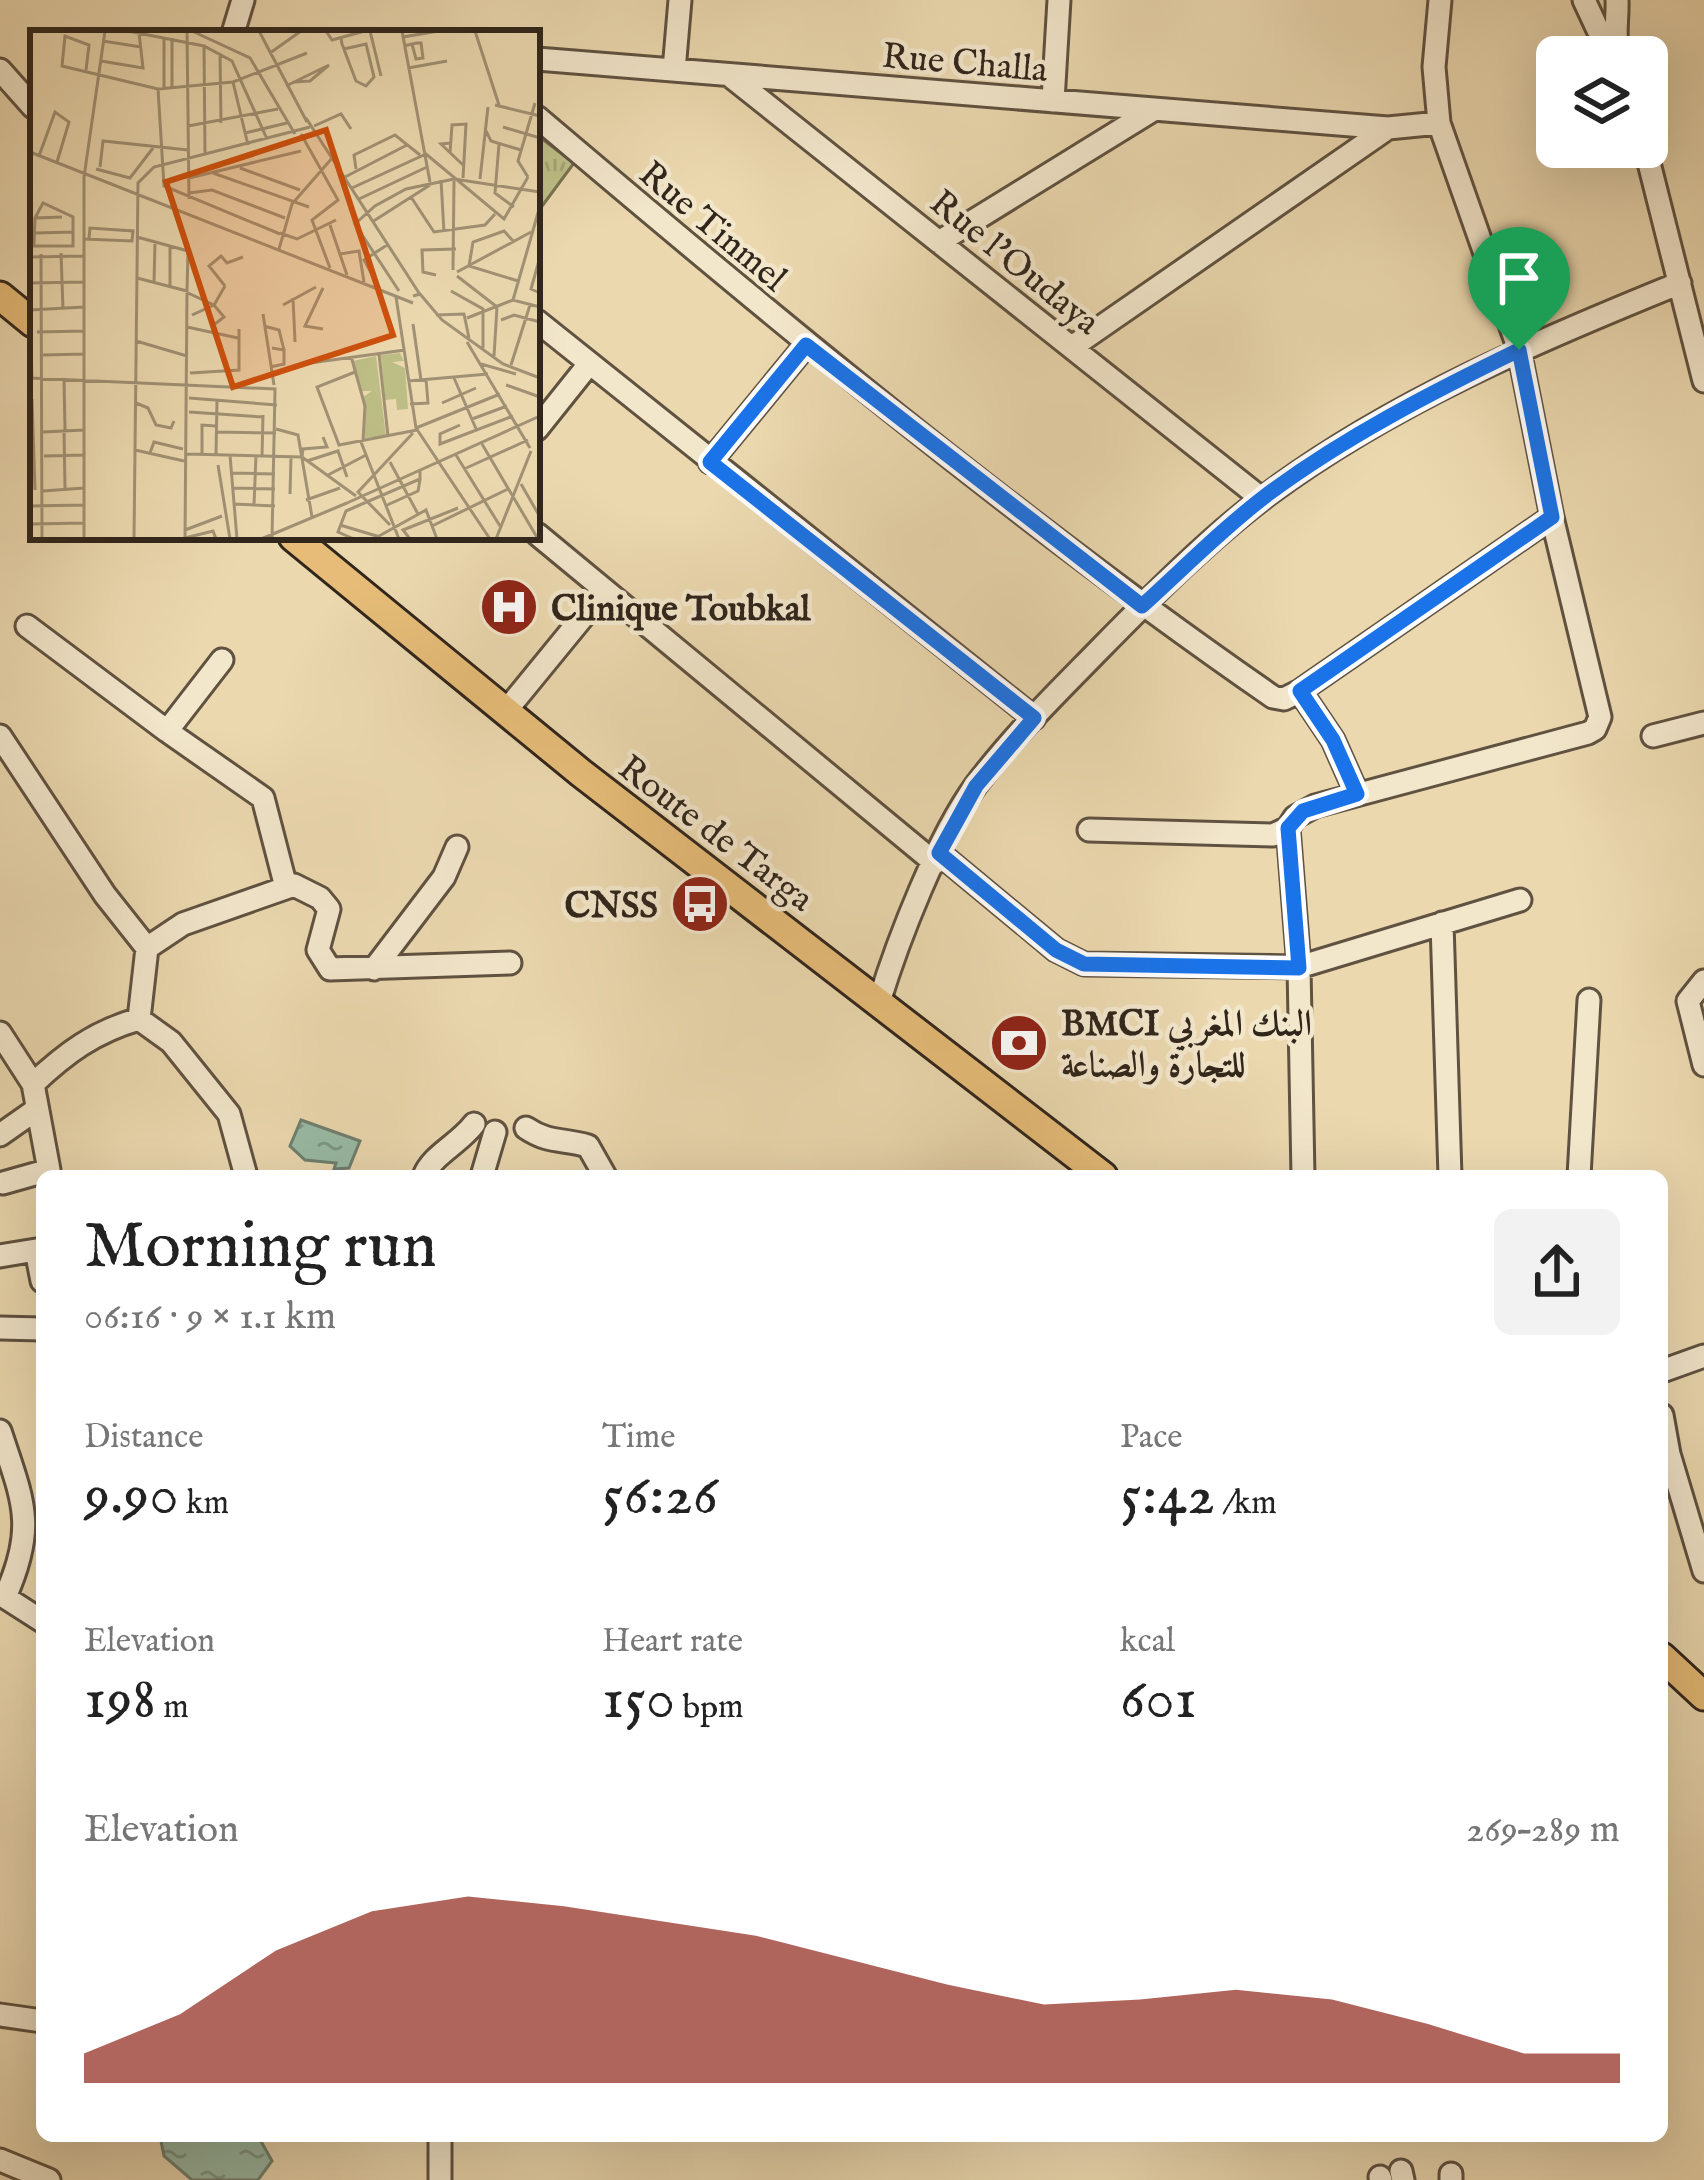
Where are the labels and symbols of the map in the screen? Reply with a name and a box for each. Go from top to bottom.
inset map [30,30,540,540]
street label: Rue Challa [880,34,1050,94]
street label: Rue Tinmel [629,152,796,303]
street label: Rue l'Oudaya [920,181,1109,346]
pin [1468,227,1570,350]
hospital icon: Clinique Toubkal [478,576,540,638]
place label: Clinique Toubkal [551,587,812,633]
street label: Route de Targa [608,746,822,923]
bus stop icon: CNSS [669,873,731,935]
place label: CNSS [565,884,658,930]
place label: BMCI البنك المغربي للتجارة والصناعة [1061,1002,1312,1089]
bank icon: BMCI البنك المغربي للتجارة والصناعة [988,1012,1050,1074]

